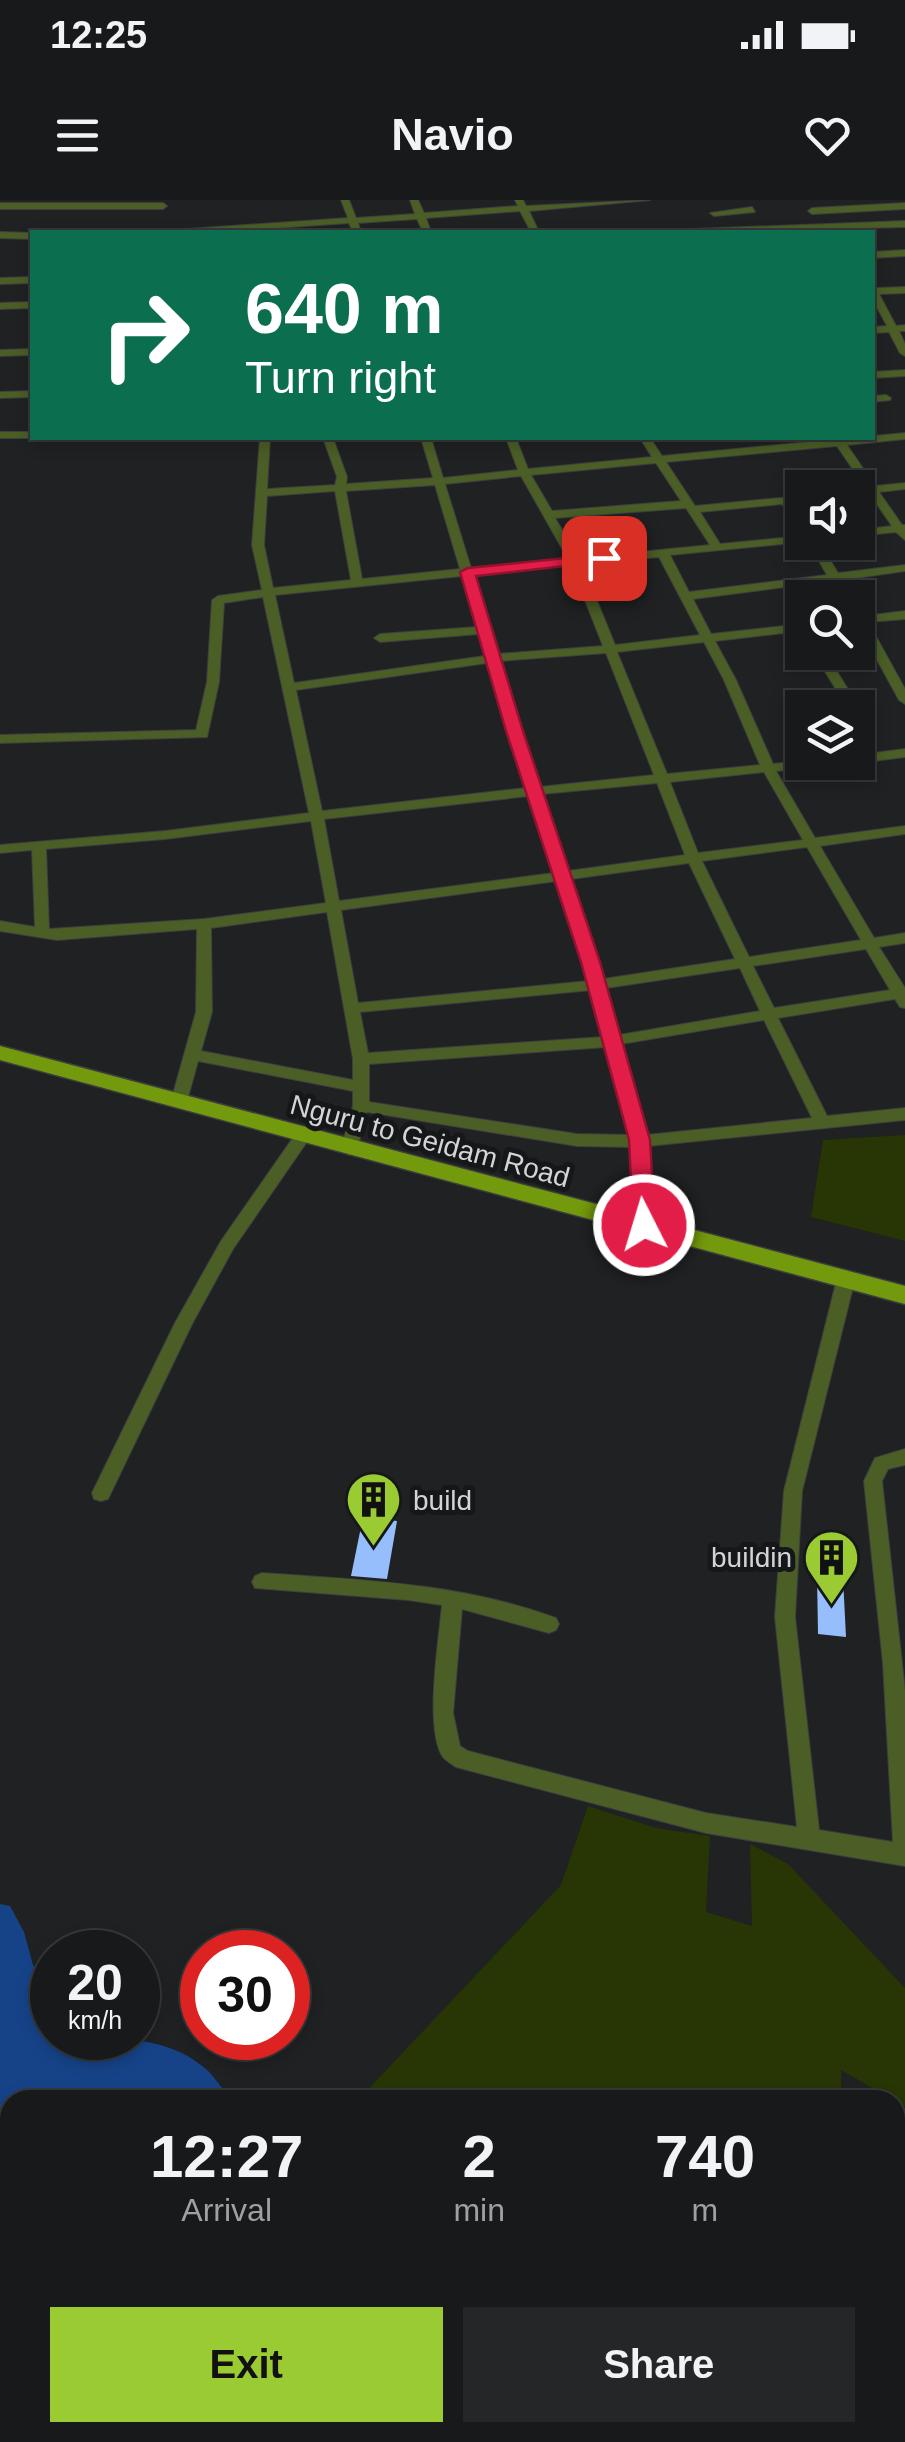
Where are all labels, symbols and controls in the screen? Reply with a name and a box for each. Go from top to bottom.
text: 12:25 [50,14,147,56]
icon: menu [50,108,105,163]
icon: heart [800,108,855,163]
text: Navio [391,109,514,160]
icon: right [80,270,210,400]
text: 640 m [245,270,443,348]
text: Turn right [245,352,436,403]
map controls [785,470,875,780]
button: sound [785,470,875,560]
pin [562,516,647,601]
icon: arrive [577,531,632,586]
button: search [785,580,875,670]
button: layers [785,690,875,780]
street label: Nguru to Geidam Road [287,1089,573,1193]
position arrow [592,1173,696,1277]
building icon: build [344,1470,404,1549]
place label: build [413,1485,472,1516]
building icon: buildin [801,1527,861,1606]
place label: buildin [711,1542,792,1573]
speed limit sign: 30 [180,1930,310,2060]
text: 20 [67,1955,123,2011]
text: km/h [68,2006,122,2034]
text: 12:27 [150,2123,303,2190]
text: 2 [462,2123,496,2190]
text: 740 [655,2123,755,2190]
text: Arrival [181,2192,272,2228]
text: min [453,2192,505,2228]
text: m [692,2192,718,2228]
button: Exit [50,2307,443,2422]
button: Share [463,2307,855,2422]

